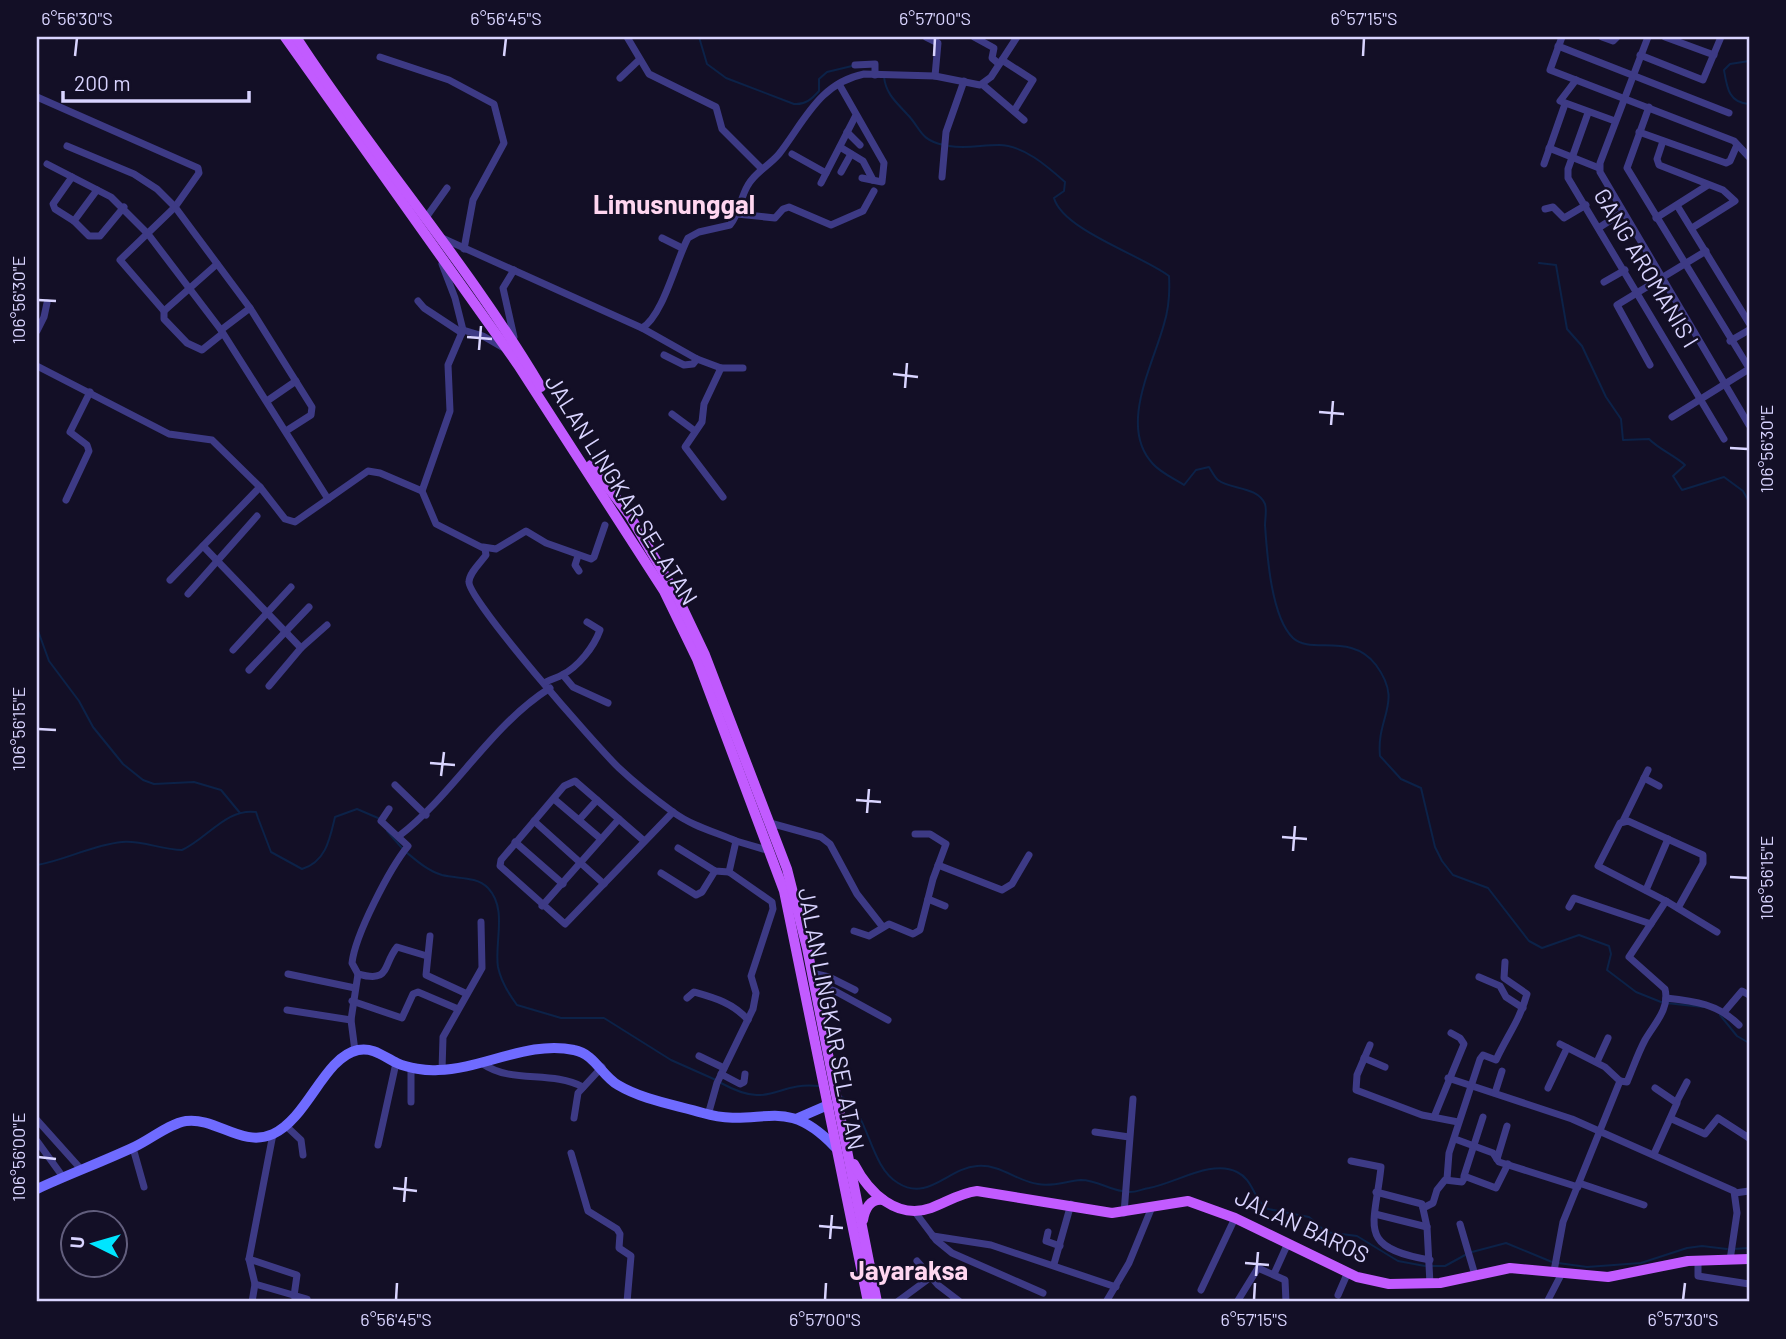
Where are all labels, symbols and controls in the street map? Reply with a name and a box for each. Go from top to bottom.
text: 6°56'30"S [41,7,113,29]
text: 6°56'45"S [470,7,542,29]
text: 6°57'00"S [899,7,971,29]
text: 6°57'15"S [1330,7,1398,29]
scale bar [63,60,248,104]
text: 200 m [74,70,131,95]
street label: GANG AROMANIS I [1588,183,1705,352]
district label: Limusnunggal [593,188,755,219]
text: 106°56'30"E [7,256,29,344]
street label: JALAN LINGKAR SELATAN [539,369,704,610]
text: 106°56'30"E [1755,405,1777,493]
text: 106°56'15"E [7,687,29,771]
text: 106°56'15"E [1755,836,1777,920]
street label: JALAN LINGKAR SELATAN [793,885,871,1152]
text: 106°56'00"E [7,1112,29,1202]
street label: JALAN BAROS [1231,1182,1374,1268]
north arrow [60,1210,130,1280]
text: U [65,1236,89,1249]
district label: Jayaraksa [850,1254,968,1285]
text: 6°56'45"S [360,1308,432,1330]
text: 6°57'00"S [789,1308,861,1330]
text: 6°57'15"S [1220,1308,1288,1330]
text: 6°57'30"S [1648,1308,1718,1330]

